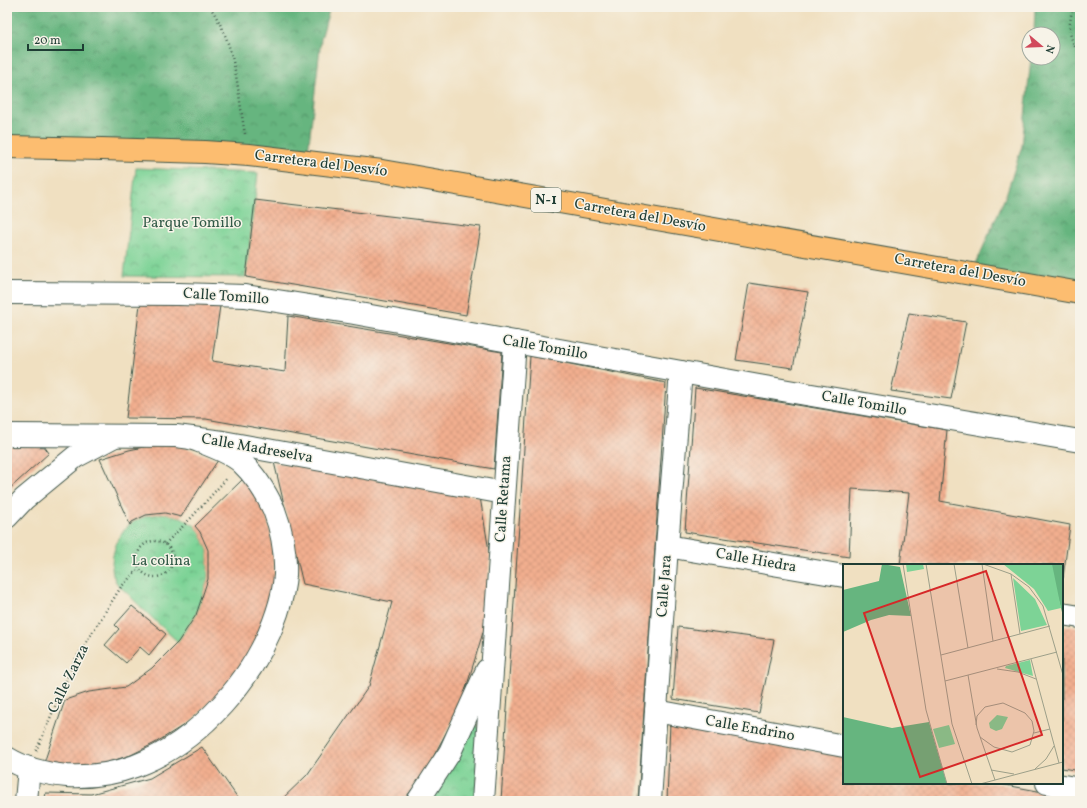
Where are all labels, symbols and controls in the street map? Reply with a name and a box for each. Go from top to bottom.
scale bar [28,26,83,52]
north arrow [1021,26,1061,66]
text: 20 m [34,33,61,49]
text: N [1041,43,1057,55]
street label: Carretera del Desvío [253,145,389,183]
road number: N-1 [531,188,561,212]
street label: Carretera del Desvío [572,194,708,238]
park label: Parque Tomillo [142,213,242,234]
street label: Carretera del Desvío [892,249,1028,293]
street label: Calle Tomillo [182,284,270,310]
street label: Calle Tomillo [501,330,589,366]
street label: Calle Tomillo [820,386,908,422]
street label: Calle Madreselva [200,429,314,469]
street label: Calle Retama [490,455,518,543]
street label: Calle Hiedra [714,544,798,578]
park label: La colina [132,551,190,572]
street label: Calle Jara [652,554,678,618]
inset map [843,564,1063,784]
street label: Calle Zarza [43,641,95,717]
street label: Calle Endrino [704,711,796,747]

